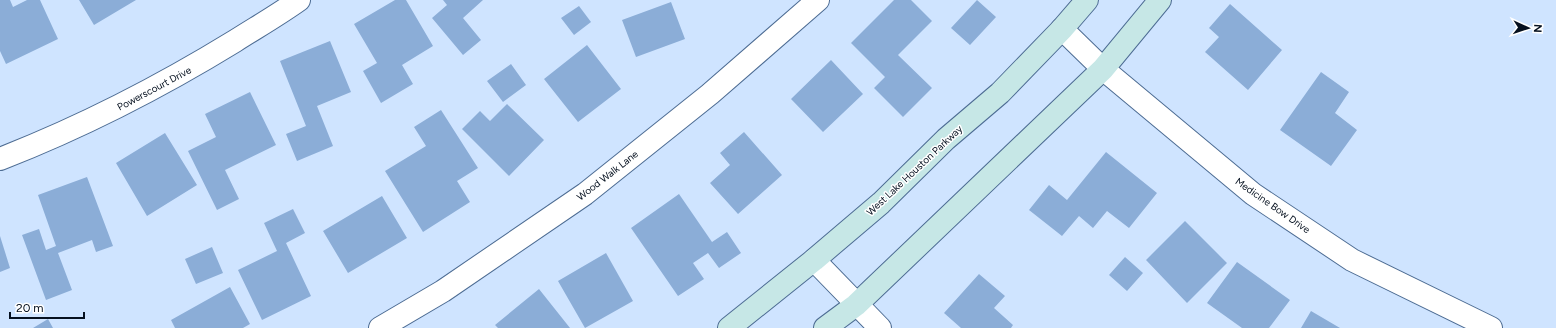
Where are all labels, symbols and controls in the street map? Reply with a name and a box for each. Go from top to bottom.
north arrow [1508,8,1548,48]
text: N [1531,24,1544,33]
street label: Powerscourt Drive [115,63,194,113]
street label: West Lake Houston Parkway [864,122,966,218]
street label: Wood Walk Lane [574,147,641,203]
street label: Medicine Bow Drive [1233,175,1313,236]
scale bar [10,294,84,320]
text: 20 m [16,301,44,315]

